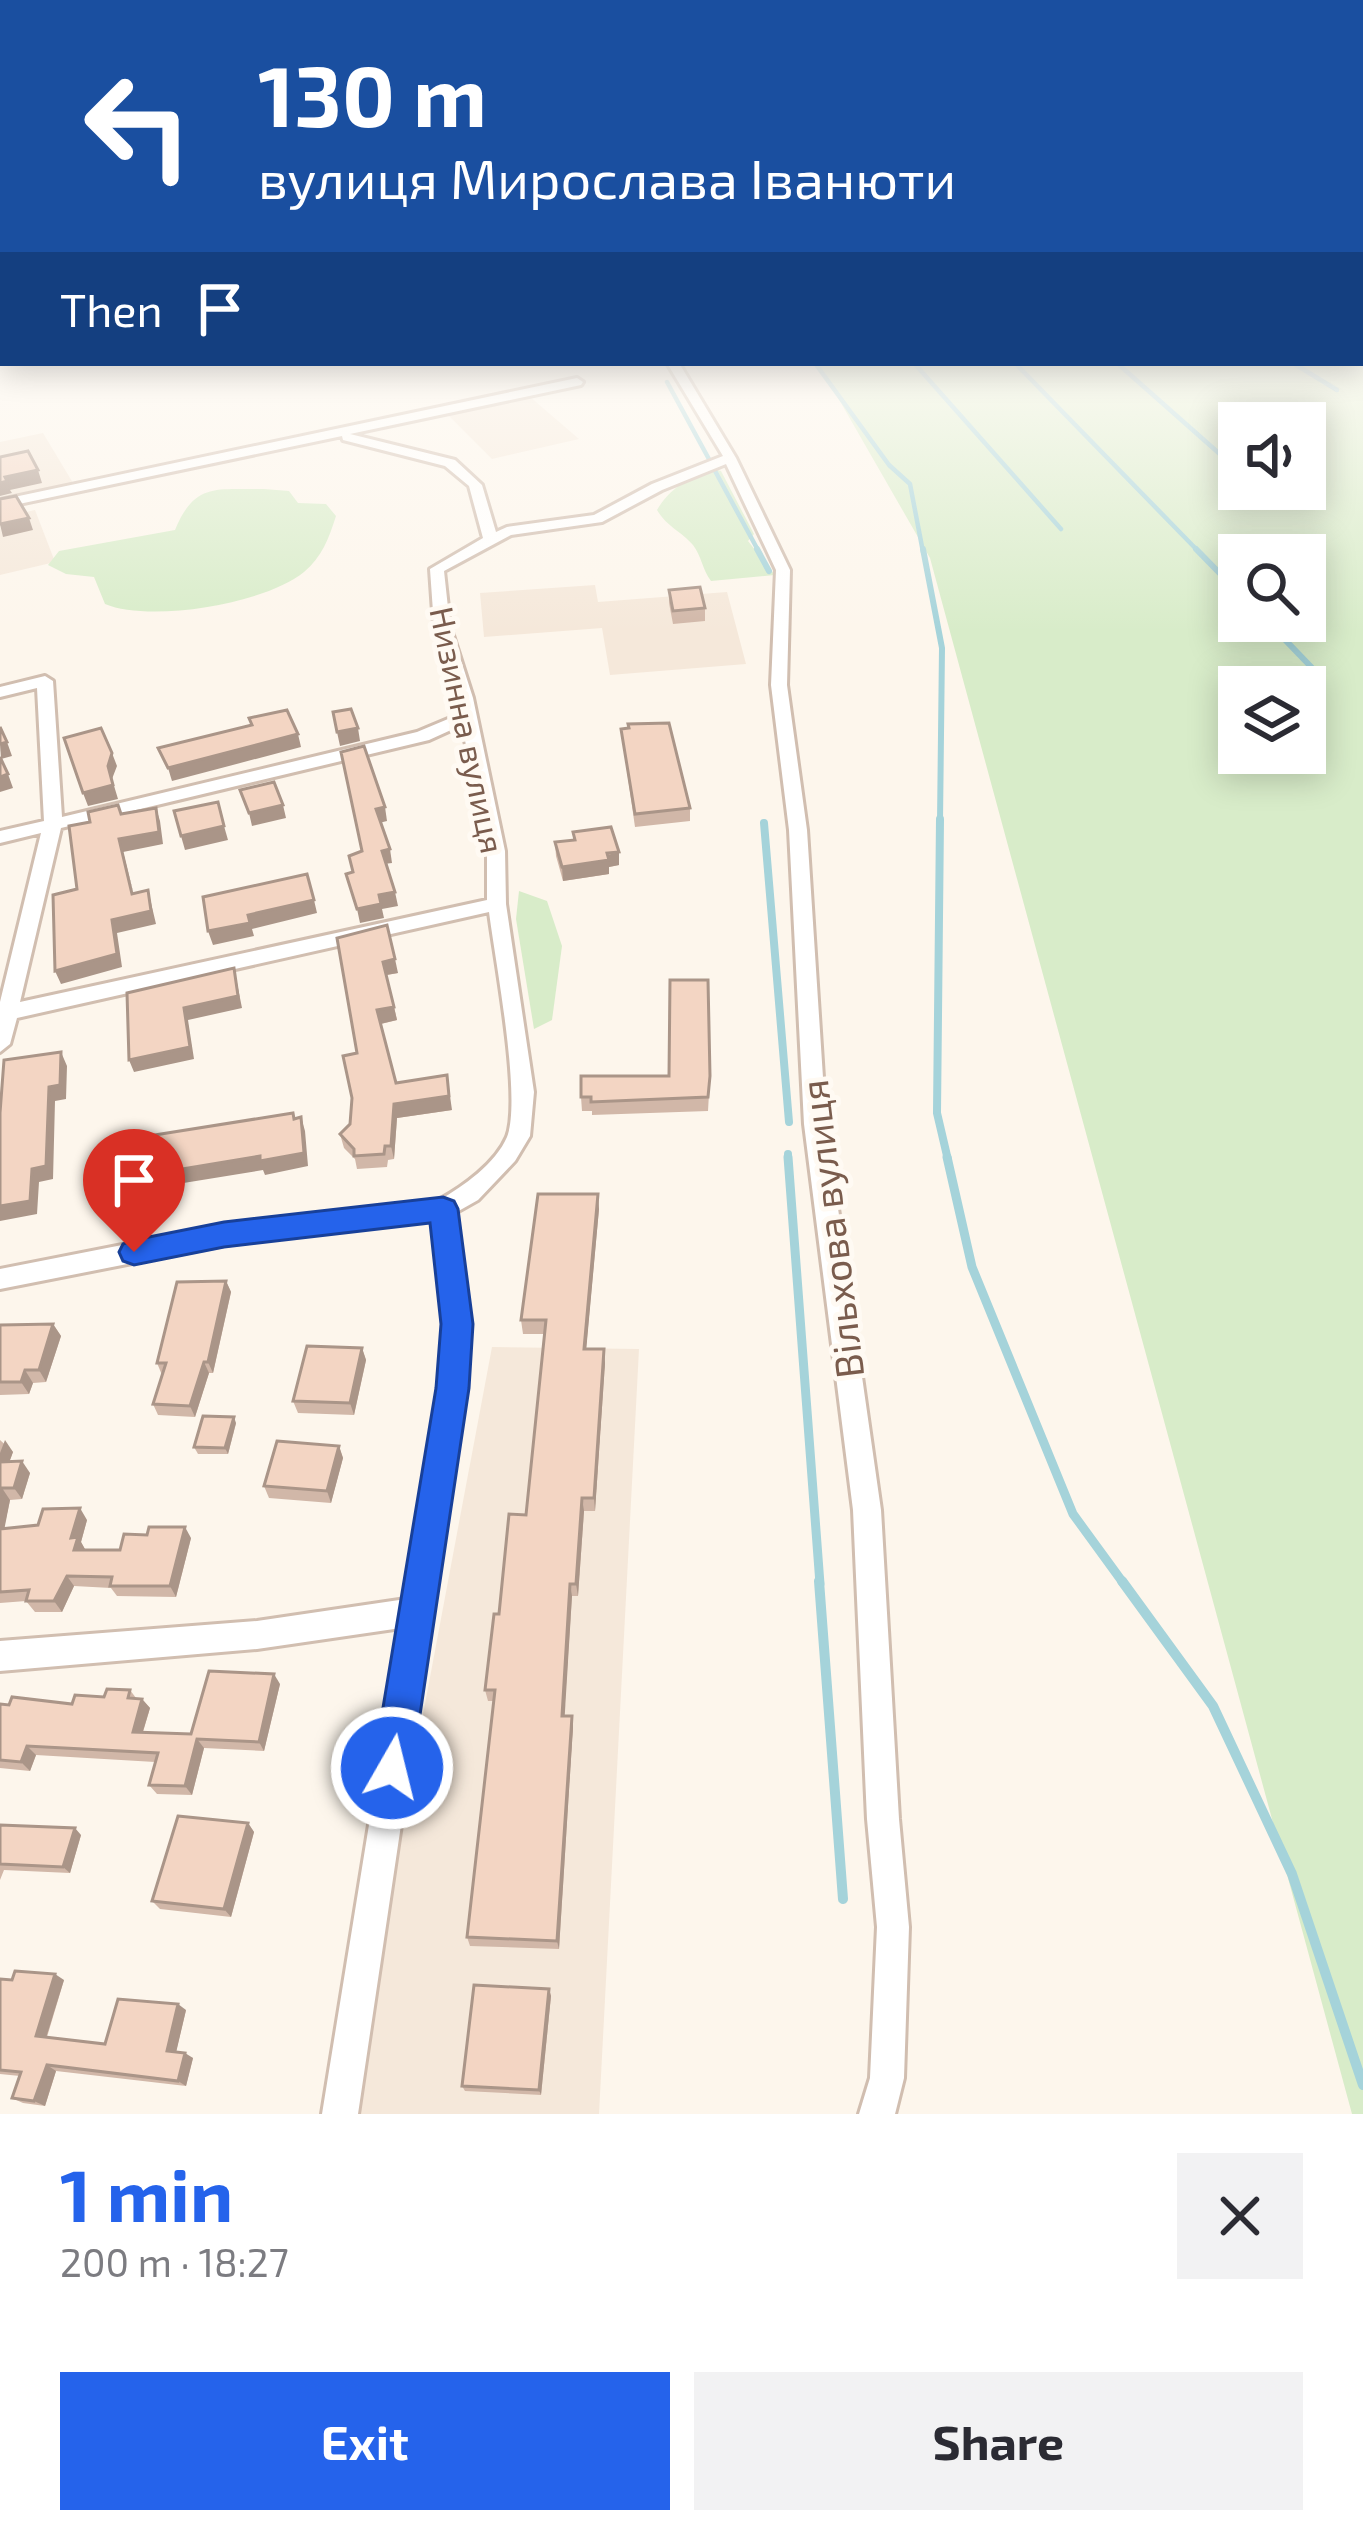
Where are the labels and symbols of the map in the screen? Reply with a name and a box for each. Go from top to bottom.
street label: Низинна вулиця [421,603,514,857]
street label: Вільхова вулиця [789,1077,873,1381]
pin [83,1129,185,1252]
position arrow [329,1705,455,1831]

